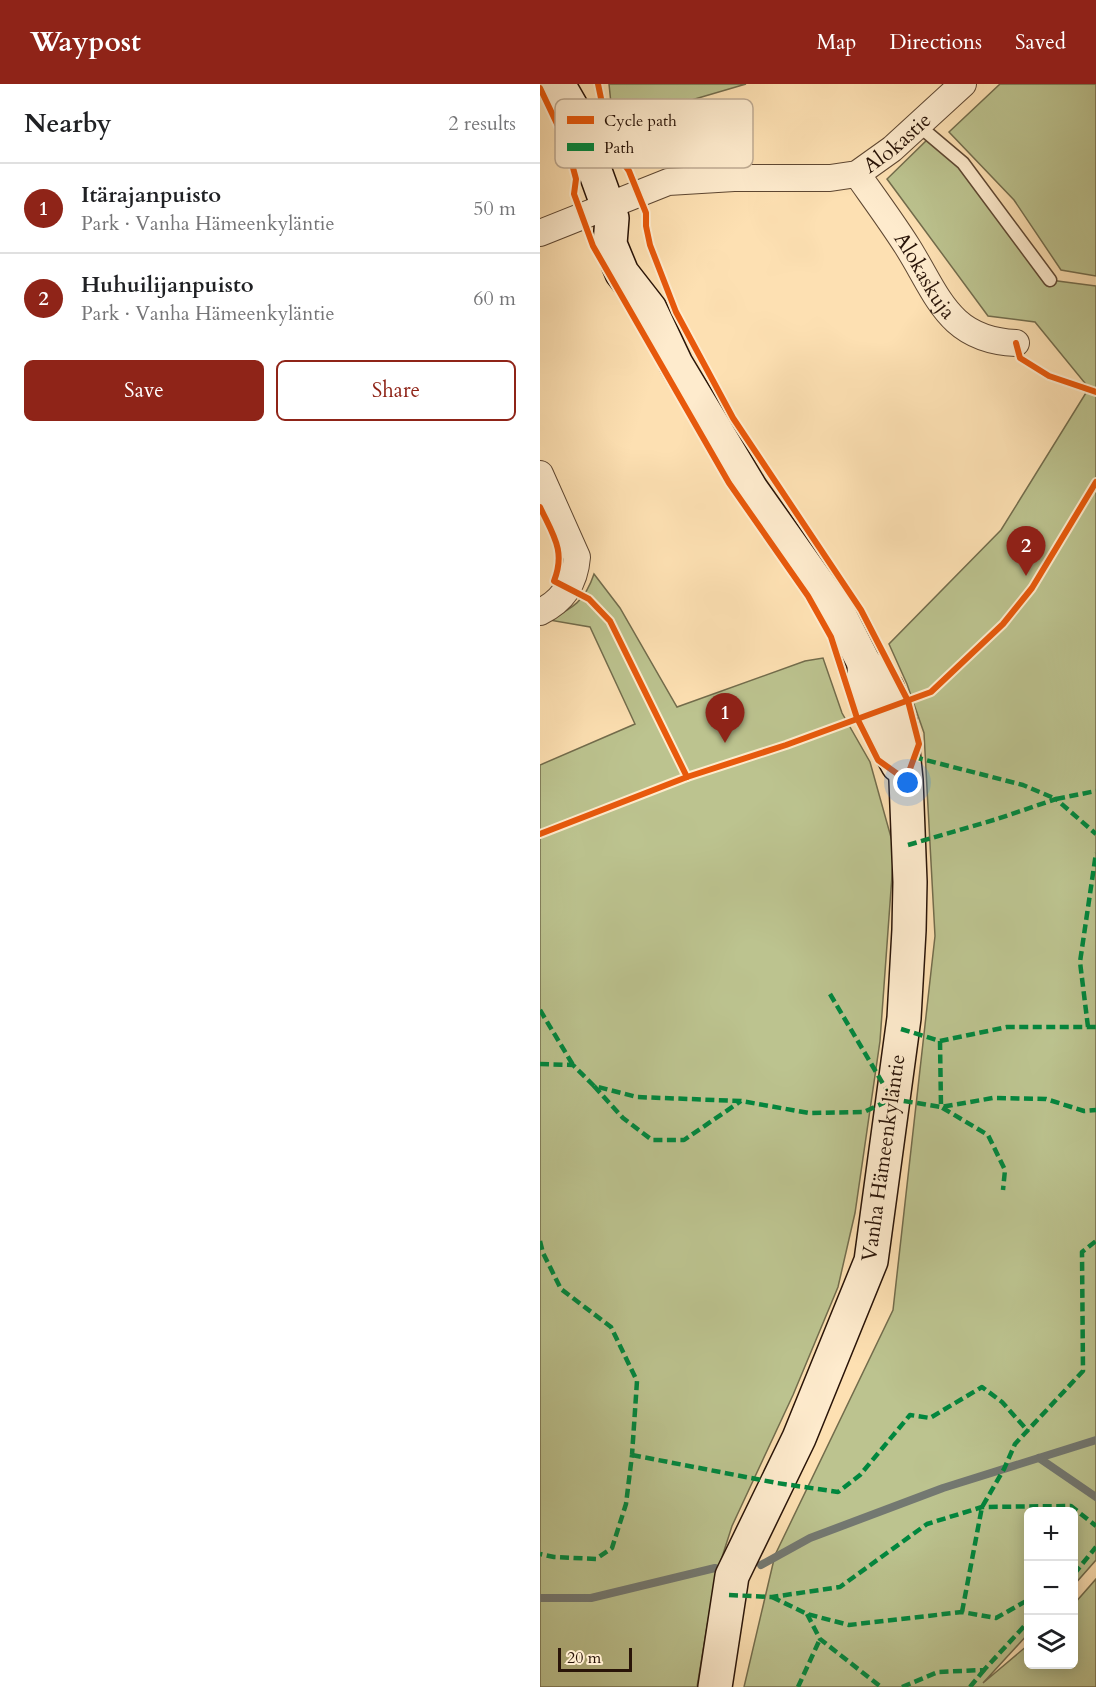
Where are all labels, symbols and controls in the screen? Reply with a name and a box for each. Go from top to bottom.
text: Waypost [30,23,141,61]
text: Map [816,28,856,57]
text: Directions [889,28,982,57]
text: Saved [1015,28,1066,57]
legend [555,99,753,168]
text: Nearby [24,106,112,141]
street label: Alokastie [857,106,938,180]
text: 2 results [448,110,516,137]
text: Cycle path [604,110,677,132]
text: Path [604,137,634,159]
text: Itärajanpuisto [81,180,221,210]
text: 1 [38,195,49,222]
text: 50 m [473,195,516,222]
text: Park · Vanha Hämeenkyläntie [81,210,335,237]
street label: Alokaskuja [887,226,962,326]
text: Huhuilijanpuisto [81,270,254,300]
text: 2 [38,285,49,312]
text: 60 m [473,285,516,312]
text: Park · Vanha Hämeenkyläntie [81,300,335,327]
button: Save [24,360,264,421]
button: Share [276,360,516,421]
pin: 2 [1006,526,1046,576]
pin: 1 [706,694,744,743]
your location [893,768,922,797]
street label: Vanha Hämeenkyläntie [855,1052,912,1264]
map controls [1024,1507,1078,1669]
button: + [1024,1507,1078,1561]
button: − [1024,1561,1078,1615]
button: layers [1024,1615,1078,1669]
scale bar [558,1645,632,1672]
text: 20 m [567,1647,601,1669]

